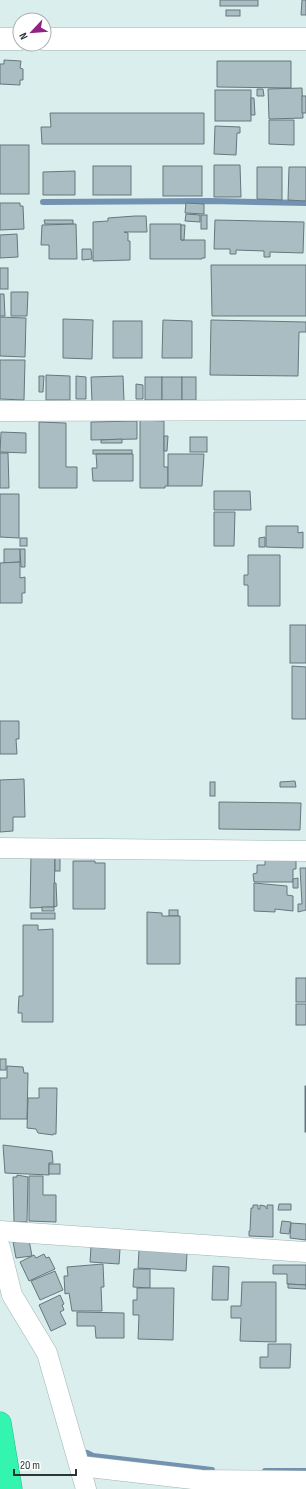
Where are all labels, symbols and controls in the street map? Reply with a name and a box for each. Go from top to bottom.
north arrow [12,12,52,52]
text: N [16,31,31,42]
scale bar [14,1451,76,1477]
text: 20 m [20,1458,40,1473]

